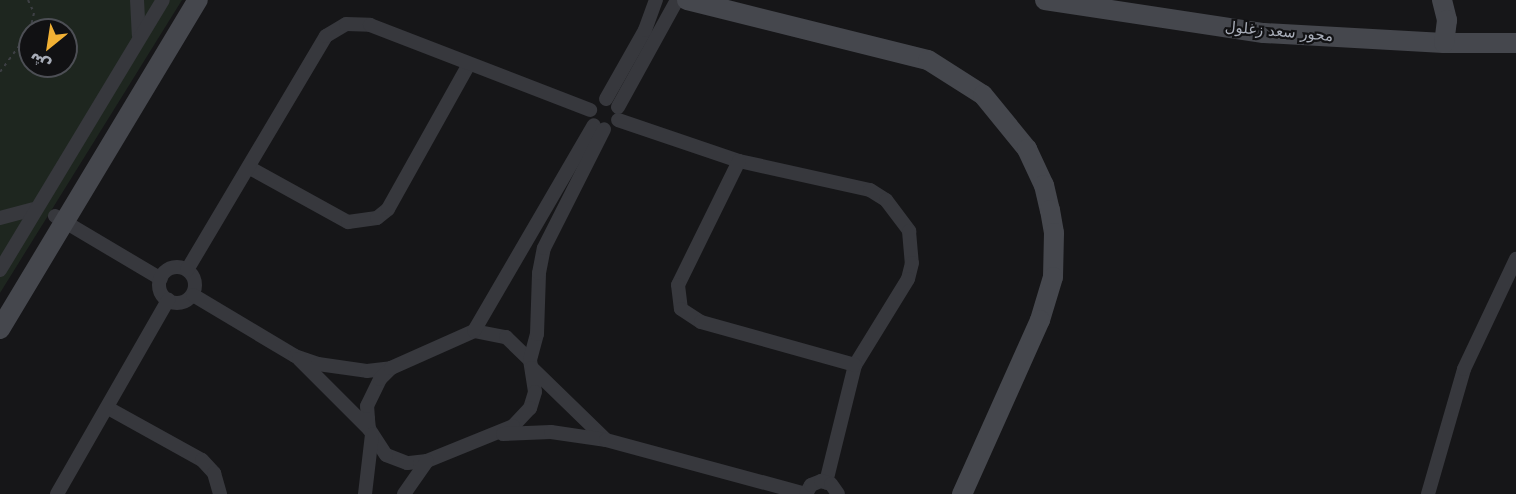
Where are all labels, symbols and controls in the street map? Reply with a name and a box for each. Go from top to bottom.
north arrow [18,18,78,78]
street label: محور سعد زغلول [1224,18,1334,46]
text: ش [25,49,54,76]

